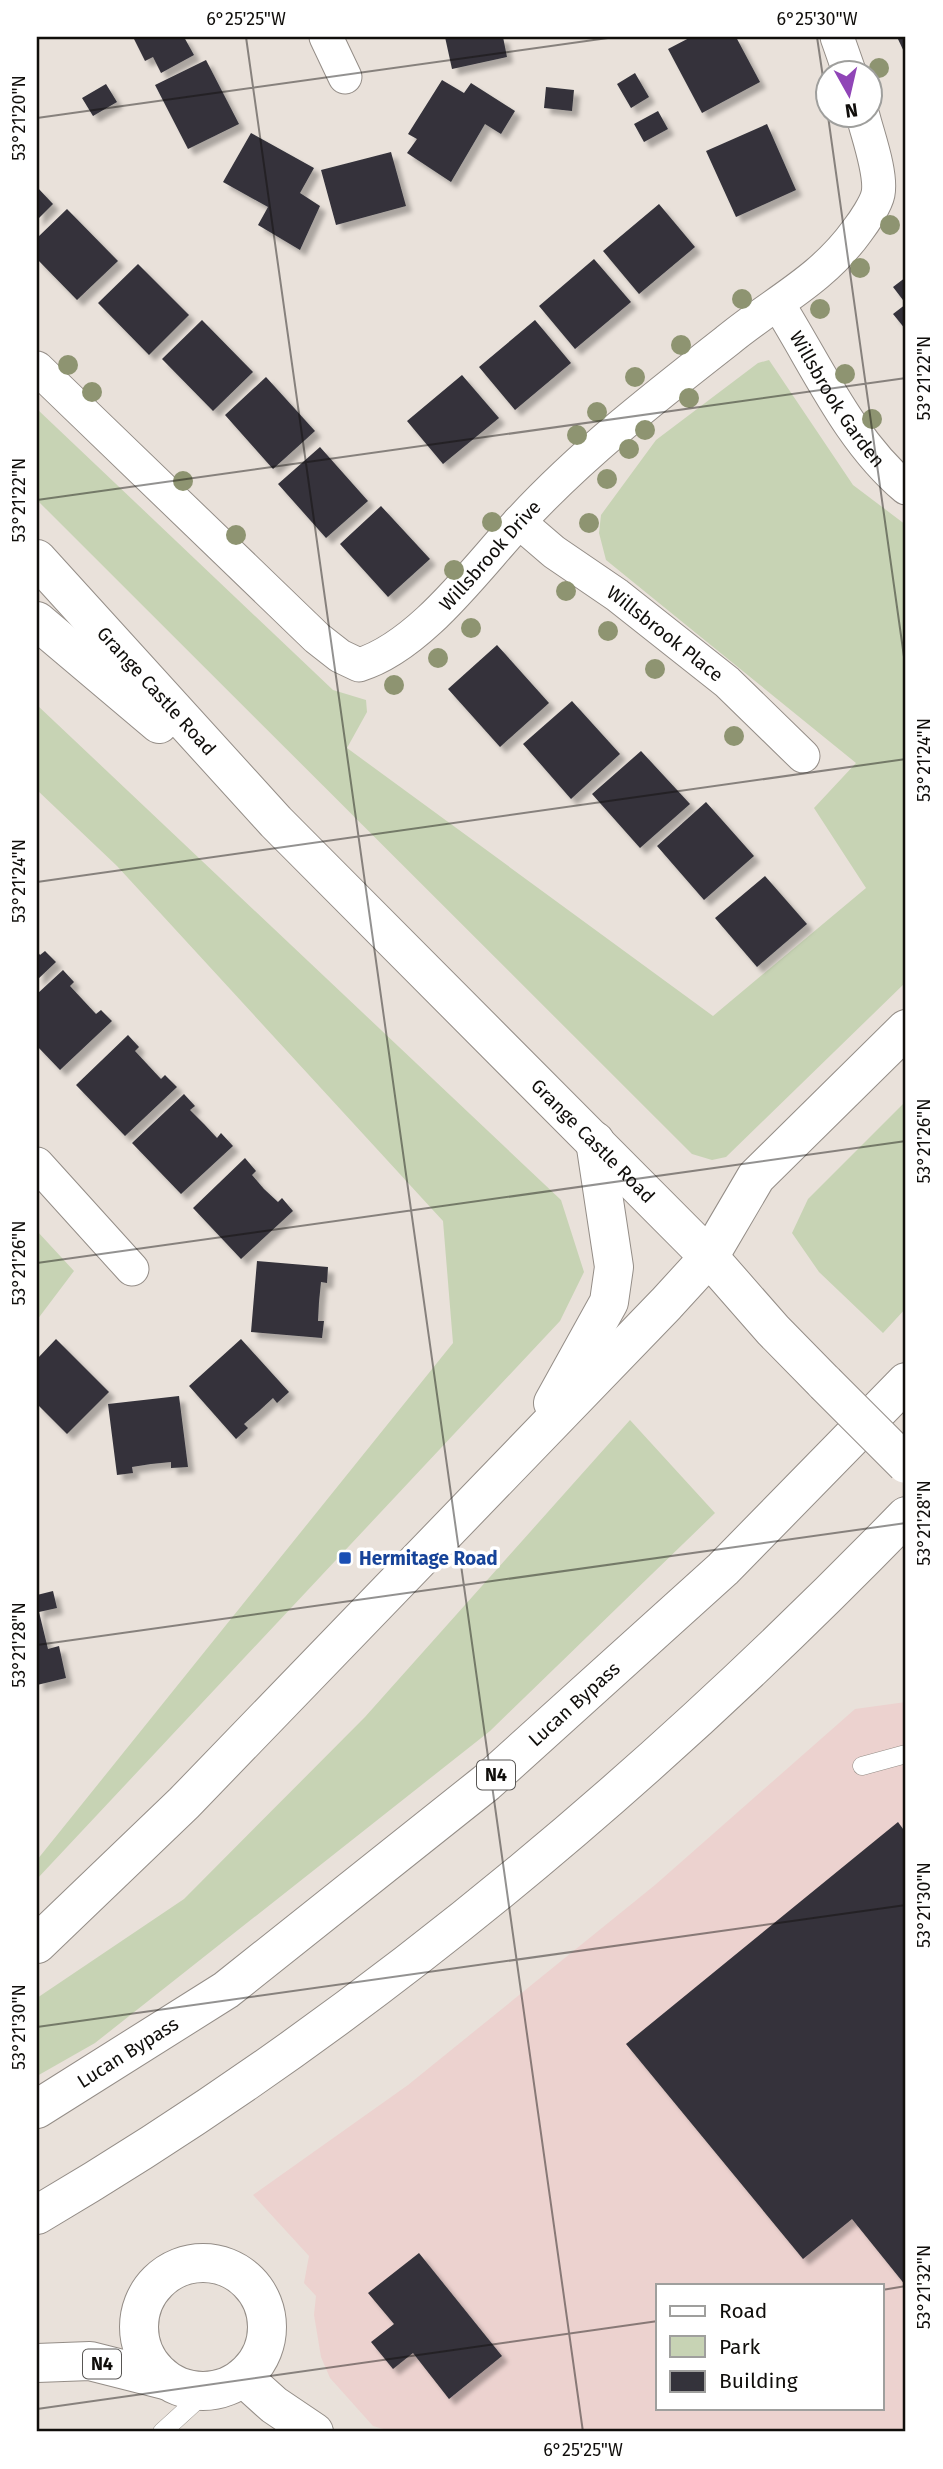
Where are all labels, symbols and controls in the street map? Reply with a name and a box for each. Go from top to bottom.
text: 6°25'25"W [206,8,286,30]
text: 6°25'30"W [776,8,858,30]
north arrow [814,60,884,130]
text: 53°21'20"N [8,75,30,161]
text: N [843,98,859,123]
street label: Willsbrook Garden [785,327,890,472]
text: 53°21'22"N [913,336,935,420]
text: 53°21'22"N [8,458,30,542]
street label: Willsbrook Drive [435,495,546,616]
street label: Willsbrook Place [603,581,728,687]
street label: Grange Castle Road [92,622,221,760]
text: 53°21'24"N [913,718,935,802]
text: 53°21'24"N [8,839,30,923]
street label: Grange Castle Road [526,1074,660,1208]
text: 53°21'26"N [913,1098,935,1184]
text: 53°21'26"N [8,1220,30,1306]
text: 53°21'28"N [913,1480,935,1566]
place label: Hermitage Road [359,1547,498,1570]
marker: Hermitage Road [337,1550,353,1566]
text: 53°21'28"N [8,1602,30,1688]
street label: Lucan Bypass [524,1657,625,1751]
road number: N4 [477,1760,515,1790]
text: 53°21'30"N [913,1862,935,1948]
text: 53°21'30"N [8,1984,30,2070]
street label: Lucan Bypass [73,2012,183,2093]
text: 53°21'32"N [913,2245,935,2329]
legend [656,2284,884,2410]
text: Road [719,2298,767,2324]
text: Park [719,2334,761,2360]
road number: N4 [83,2350,121,2378]
text: Building [719,2368,798,2394]
text: 6°25'25"W [543,2439,623,2461]

